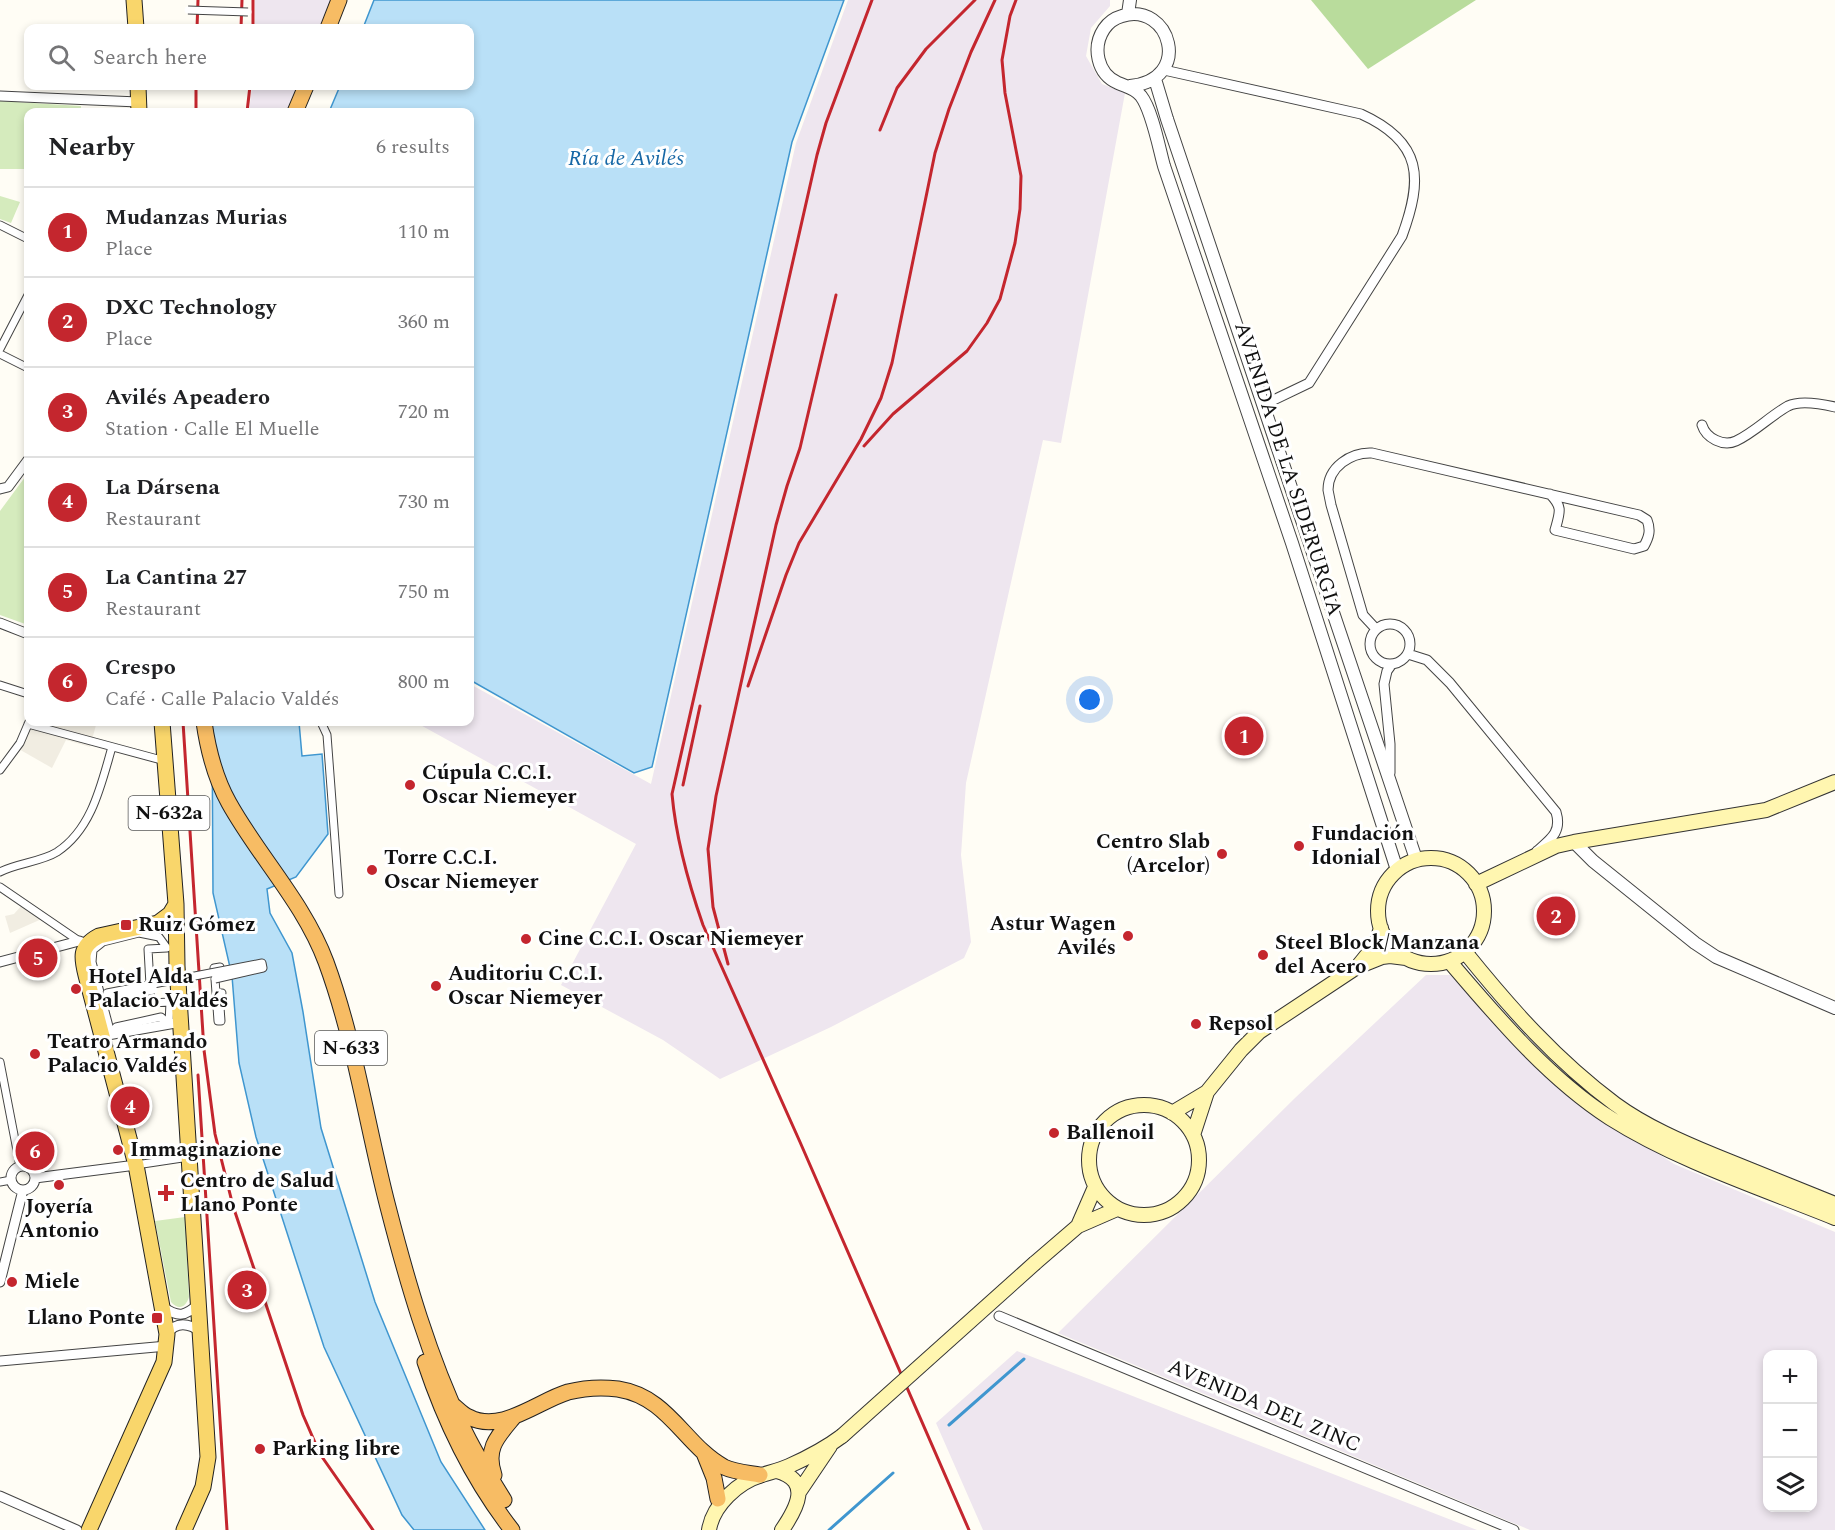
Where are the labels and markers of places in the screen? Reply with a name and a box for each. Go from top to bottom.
pin: 1 [1224,714,1264,758]
place label: Cúpula C.C.I. Oscar Niemeyer [422,757,577,813]
marker: Cúpula C.C.I. Oscar Niemeyer [403,778,417,792]
place label: Fundación Idonial [1311,818,1414,874]
place label: Centro Slab (Arcelor) [1096,826,1210,882]
marker: Fundación Idonial [1292,839,1306,853]
place label: Torre C.C.I. Oscar Niemeyer [384,842,539,898]
marker: Centro Slab (Arcelor) [1215,847,1229,861]
marker: Torre C.C.I. Oscar Niemeyer [365,863,379,877]
pin: 2 [1536,894,1576,938]
place label: Astur Wagen Avilés [990,908,1116,964]
place label: Ruiz Gómez [138,909,256,941]
marker: Ruiz Gómez [119,918,133,932]
place label: Cine C.C.I. Oscar Niemeyer [538,923,803,955]
place label: Steel Block/Manzana del Acero [1275,927,1480,983]
marker: Astur Wagen Avilés [1121,929,1135,943]
marker: Cine C.C.I. Oscar Niemeyer [519,932,533,946]
pin: 5 [18,936,57,980]
marker: Steel Block/Manzana del Acero [1256,948,1270,962]
place label: Auditoriu C.C.I. Oscar Niemeyer [448,958,603,1014]
place label: Hotel Alda Palacio Valdés [88,961,228,1017]
marker: Auditoriu C.C.I. Oscar Niemeyer [429,979,443,993]
marker: Hotel Alda Palacio Valdés [69,982,83,996]
place label: Repsol [1208,1008,1274,1040]
marker: Repsol [1189,1017,1203,1031]
place label: Teatro Armando Palacio Valdés [47,1026,207,1082]
marker: Teatro Armando Palacio Valdés [28,1047,42,1061]
pin: 4 [110,1084,150,1128]
place label: Ballenoil [1066,1117,1154,1149]
marker: Ballenoil [1047,1126,1061,1140]
pin: 6 [15,1128,54,1174]
place label: Immaginazione [130,1134,282,1166]
marker: Immaginazione [111,1143,125,1157]
place label: Centro de Salud Llano Ponte [180,1165,335,1221]
marker: Joyería Antonio [52,1178,66,1192]
marker: Centro de Salud Llano Ponte [157,1184,175,1202]
place label: Joyería Antonio [19,1191,99,1247]
place label: Miele [24,1266,80,1298]
pin: 3 [228,1268,266,1312]
marker: Miele [5,1275,19,1289]
place label: Llano Ponte [27,1302,145,1334]
marker: Llano Ponte [150,1311,164,1325]
place label: Parking libre [272,1433,400,1465]
marker: Parking libre [253,1442,267,1456]

